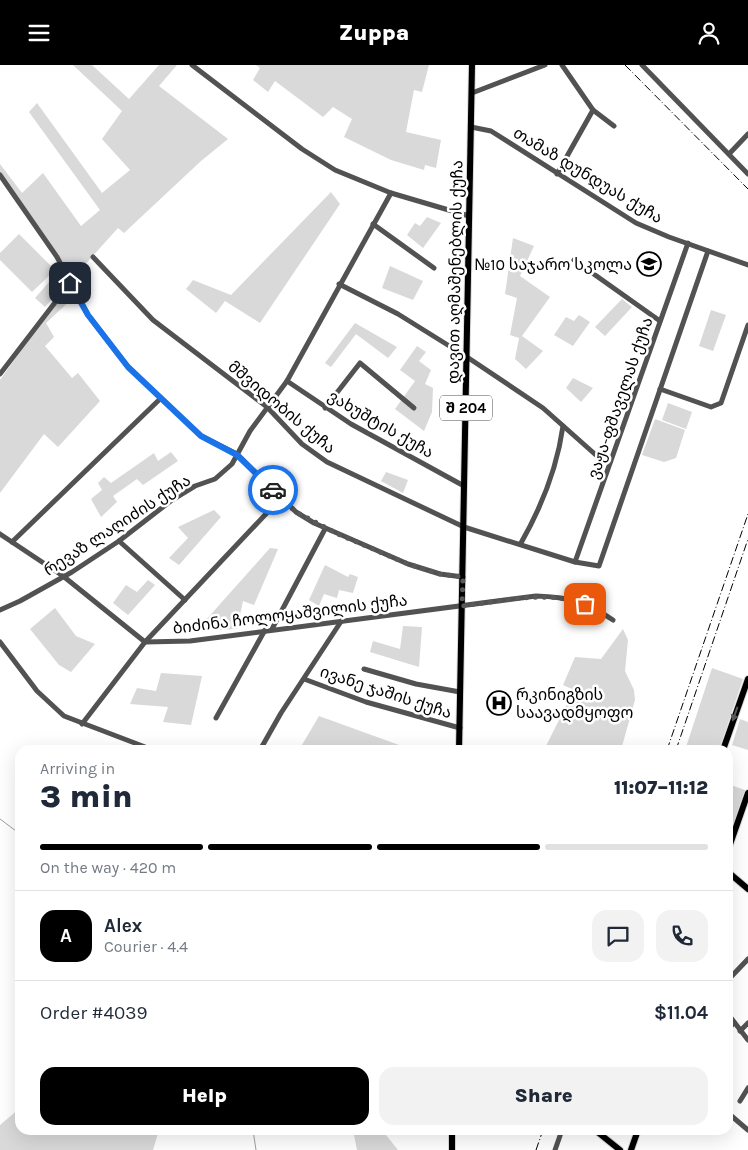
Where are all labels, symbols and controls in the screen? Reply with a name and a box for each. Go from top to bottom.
icon: menu [25,19,53,47]
icon: person [695,19,723,47]
text: Zuppa [339,20,409,46]
street label: თამაზ დუნდუას ქუჩა [509,123,666,228]
street label: დავით აღმაშენებლის ქუჩა [444,160,467,384]
school or university icon: №10 საჯარო სკოლა [636,251,662,277]
place label: №10 საჯარო სკოლა [474,255,632,275]
pin [49,262,91,304]
icon: home [56,269,84,297]
street label: ვაჟა-ფშაველას ქუჩა [583,315,658,482]
street label: მშვიდობის ქუჩა [224,357,339,458]
street label: ვახუშტის ქუჩა [325,386,437,462]
road number: შ 204 [440,395,492,421]
courier [248,465,298,515]
street label: რევაზ ლაღიძის ქუჩა [40,470,195,580]
icon: car [259,476,287,504]
pin [564,583,606,625]
street label: ბიძინა ჩოლოყაშვილის ქუჩა [172,590,408,639]
icon: bag [571,590,599,618]
street label: ივანე ჯაშის ქუჩა [318,662,454,722]
place label: რკინიგზის საავადმყოფო [516,685,633,723]
hospital icon: რკინიგზის საავადმყოფო [486,690,512,716]
one-way arrow [731,707,738,722]
text: Arriving in [40,759,115,778]
text: 11:07–11:12 [614,777,708,799]
text: 3 min [40,778,133,815]
text: On the way · 420 m [40,858,176,877]
button: chat [592,910,644,962]
button: phone [656,910,708,962]
text: Alex [104,915,142,937]
text: A [60,925,72,947]
text: Courier · 4.4 [104,937,188,956]
text: Order #4039 [40,1002,148,1024]
text: $11.04 [654,1002,708,1024]
button: Help [40,1067,369,1125]
button: Share [379,1067,708,1125]

